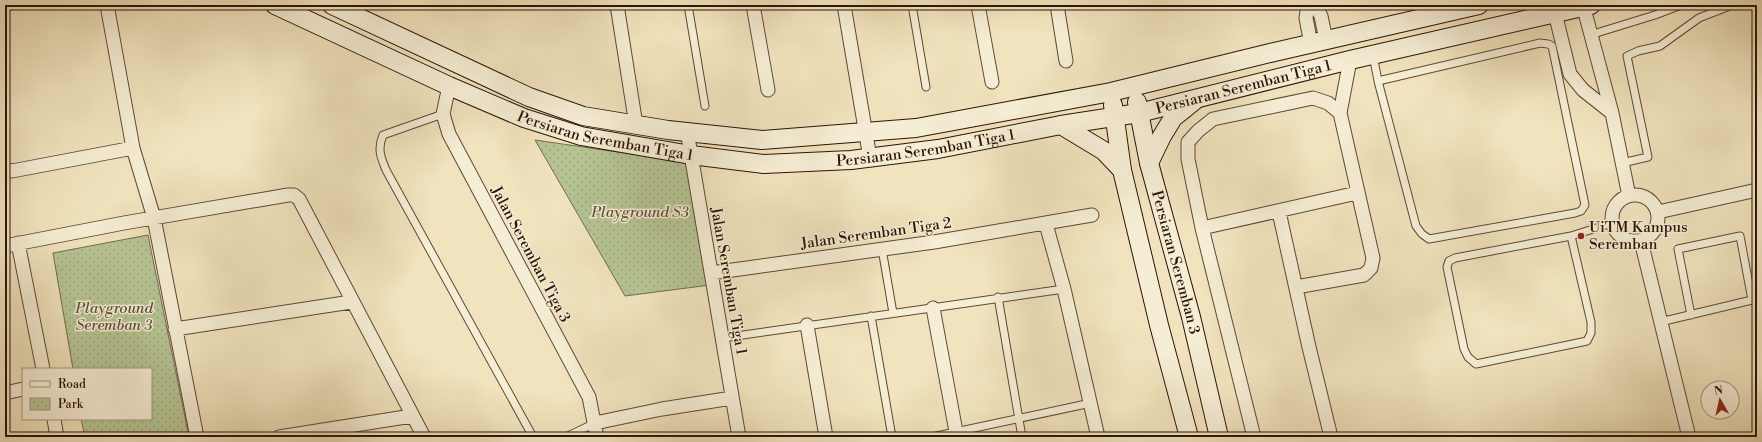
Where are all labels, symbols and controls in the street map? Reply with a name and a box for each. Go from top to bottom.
street label: Persiaran Seremban Tiga 1 [1154,56,1334,118]
street label: Persiaran Seremban Tiga 1 [514,107,695,165]
street label: Persiaran Seremban Tiga 1 [836,125,1017,171]
street label: Jalan Seremban Tiga 3 [486,182,575,326]
street label: Persiaran Seremban 3 [1147,188,1204,336]
park label: Playground S3 [590,203,690,222]
street label: Jalan Seremban Tiga 1 [706,205,751,357]
street label: Jalan Seremban Tiga 2 [799,214,953,254]
place label: UiTM Kampus Seremban [1589,218,1688,254]
marker: UiTM Kampus Seremban [1576,231,1586,241]
park label: Playground Seremban 3 [74,299,153,335]
legend [22,368,152,420]
text: Road [58,377,86,392]
north arrow [1700,380,1740,420]
text: N [1713,383,1724,399]
text: Park [58,397,84,412]

